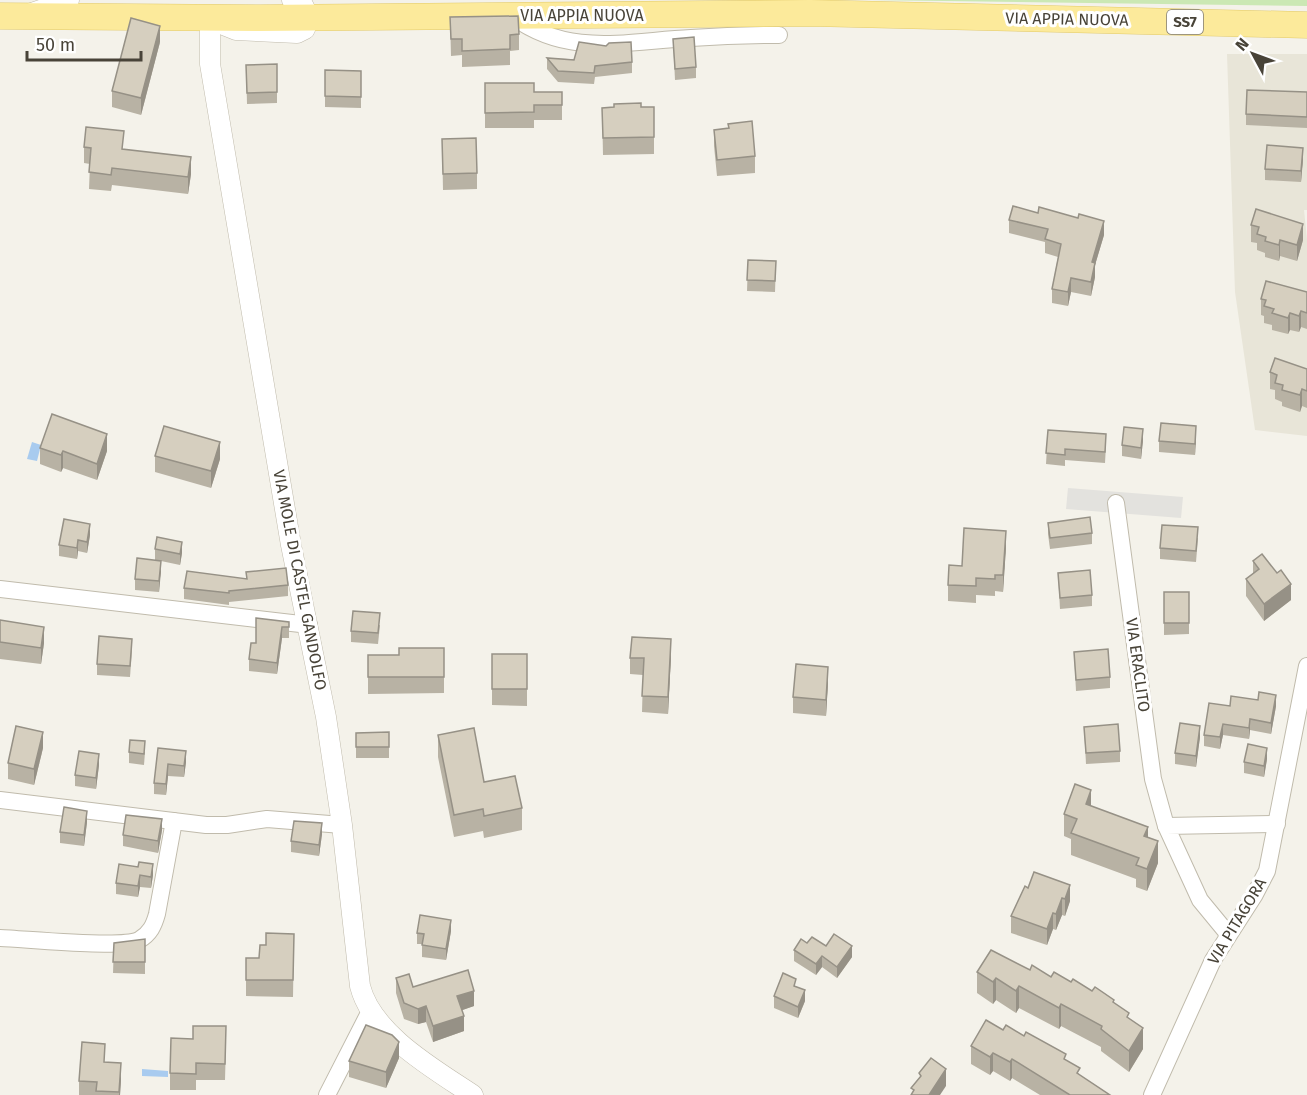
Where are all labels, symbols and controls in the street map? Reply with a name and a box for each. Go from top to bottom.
street label: VIA APPIA NUOVA [520,6,644,25]
street label: VIA APPIA NUOVA [1005,8,1130,30]
road number: SS7 [1167,10,1203,34]
scale bar [27,24,141,62]
north arrow [1223,24,1283,84]
text: 50 m [36,34,75,56]
text: N [1231,34,1253,55]
street label: VIA MOLE DI CASTEL GANDOLFO [269,468,331,692]
street label: VIA ERACLITO [1122,617,1154,713]
street label: VIA PITAGORA [1204,874,1271,968]

